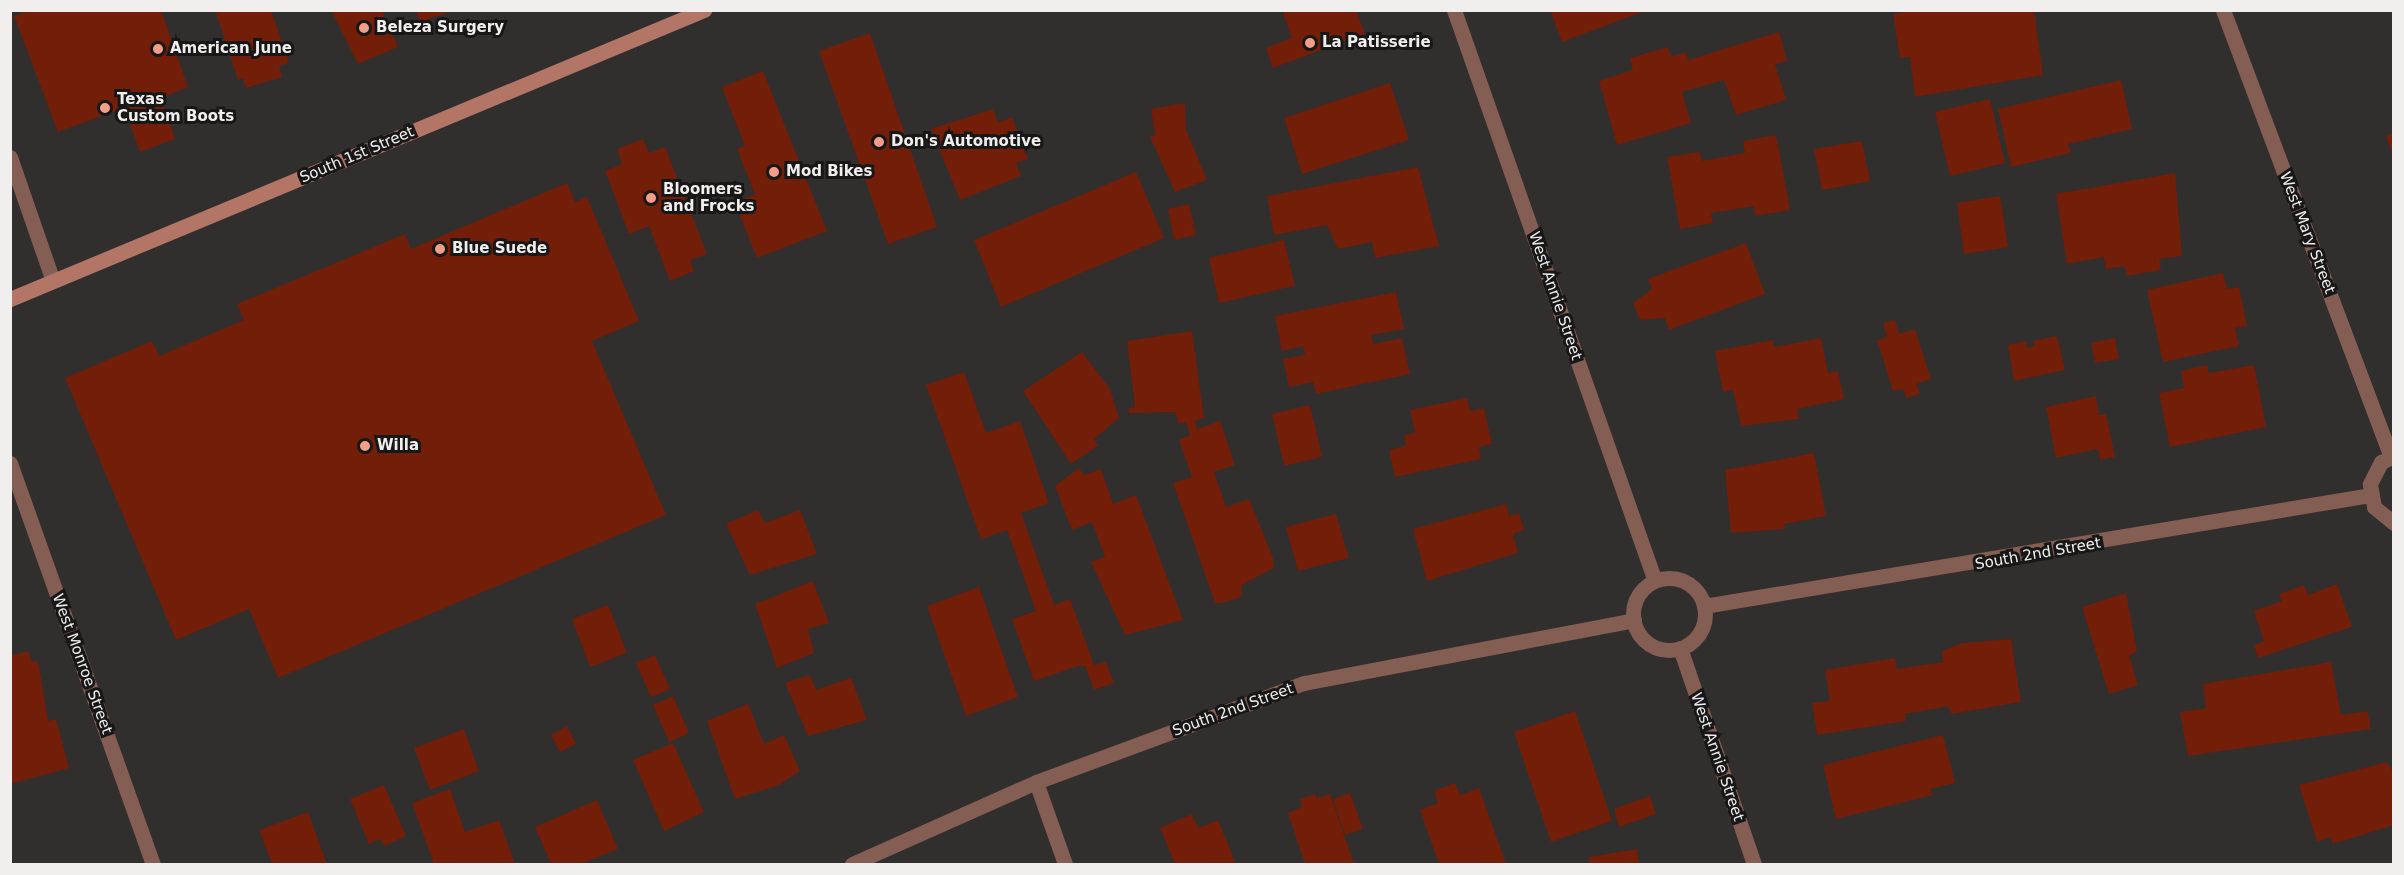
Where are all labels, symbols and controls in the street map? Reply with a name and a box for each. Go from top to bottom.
place label: Beleza Surgery [376,19,504,37]
marker: Beleza Surgery [357,21,371,35]
place label: La Patisserie [1322,34,1431,52]
marker: La Patisserie [1303,36,1317,50]
place label: American June [170,40,292,58]
marker: American June [151,42,165,56]
place label: Texas Custom Boots [117,90,234,125]
marker: Texas Custom Boots [98,101,112,115]
street label: South 1st Street [297,123,417,187]
place label: Don's Automotive [891,133,1041,151]
marker: Don's Automotive [872,135,886,149]
place label: Mod Bikes [786,163,872,181]
marker: Mod Bikes [767,165,781,179]
street label: West Mary Street [2275,169,2339,297]
place label: Bloomers and Frocks [663,180,755,215]
marker: Bloomers and Frocks [644,191,658,205]
street label: West Annie Street [1525,229,1585,363]
place label: Blue Suede [452,240,547,258]
marker: Blue Suede [433,242,447,256]
place label: Willa [377,437,419,455]
marker: Willa [358,439,372,453]
street label: South 2nd Street [1974,534,2102,574]
street label: West Monroe Street [48,591,116,737]
street label: South 2nd Street [1170,680,1296,740]
street label: West Annie Street [1687,690,1747,824]

